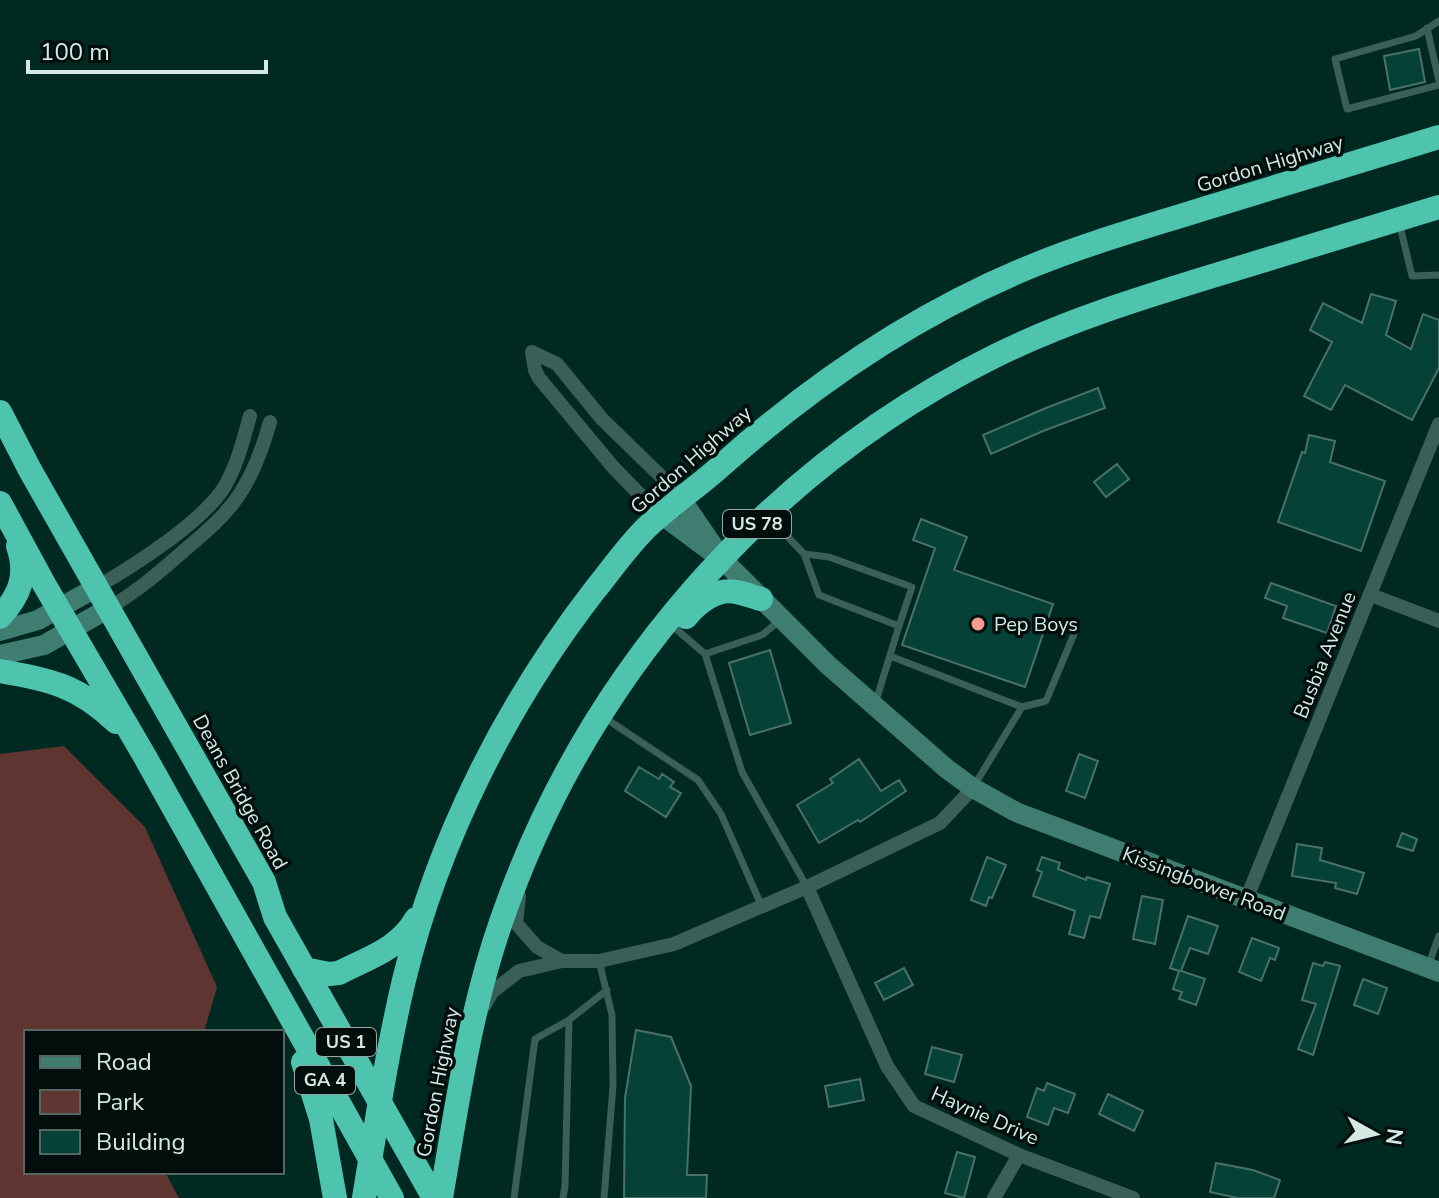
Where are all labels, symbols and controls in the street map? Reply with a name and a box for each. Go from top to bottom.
scale bar [28,24,266,74]
text: 100 m [40,36,110,68]
street label: Gordon Highway [1193,129,1347,199]
street label: Gordon Highway [625,399,758,520]
road number: US 78 [723,510,791,538]
street label: Busbia Avenue [1287,588,1363,722]
place label: Pep Boys [994,611,1078,638]
marker: Pep Boys [969,615,987,633]
street label: Deans Bridge Road [186,710,294,874]
street label: Kissingbower Road [1118,840,1290,928]
street label: Gordon Highway [410,1004,466,1159]
road number: US 1 [316,1028,376,1056]
legend [24,1030,284,1174]
text: Road [96,1046,152,1078]
road number: GA 4 [295,1066,355,1094]
street label: Haynie Drive [927,1080,1043,1152]
text: Park [96,1086,145,1118]
north arrow [1335,1094,1415,1174]
text: Building [96,1126,186,1158]
text: N [1378,1126,1410,1147]

